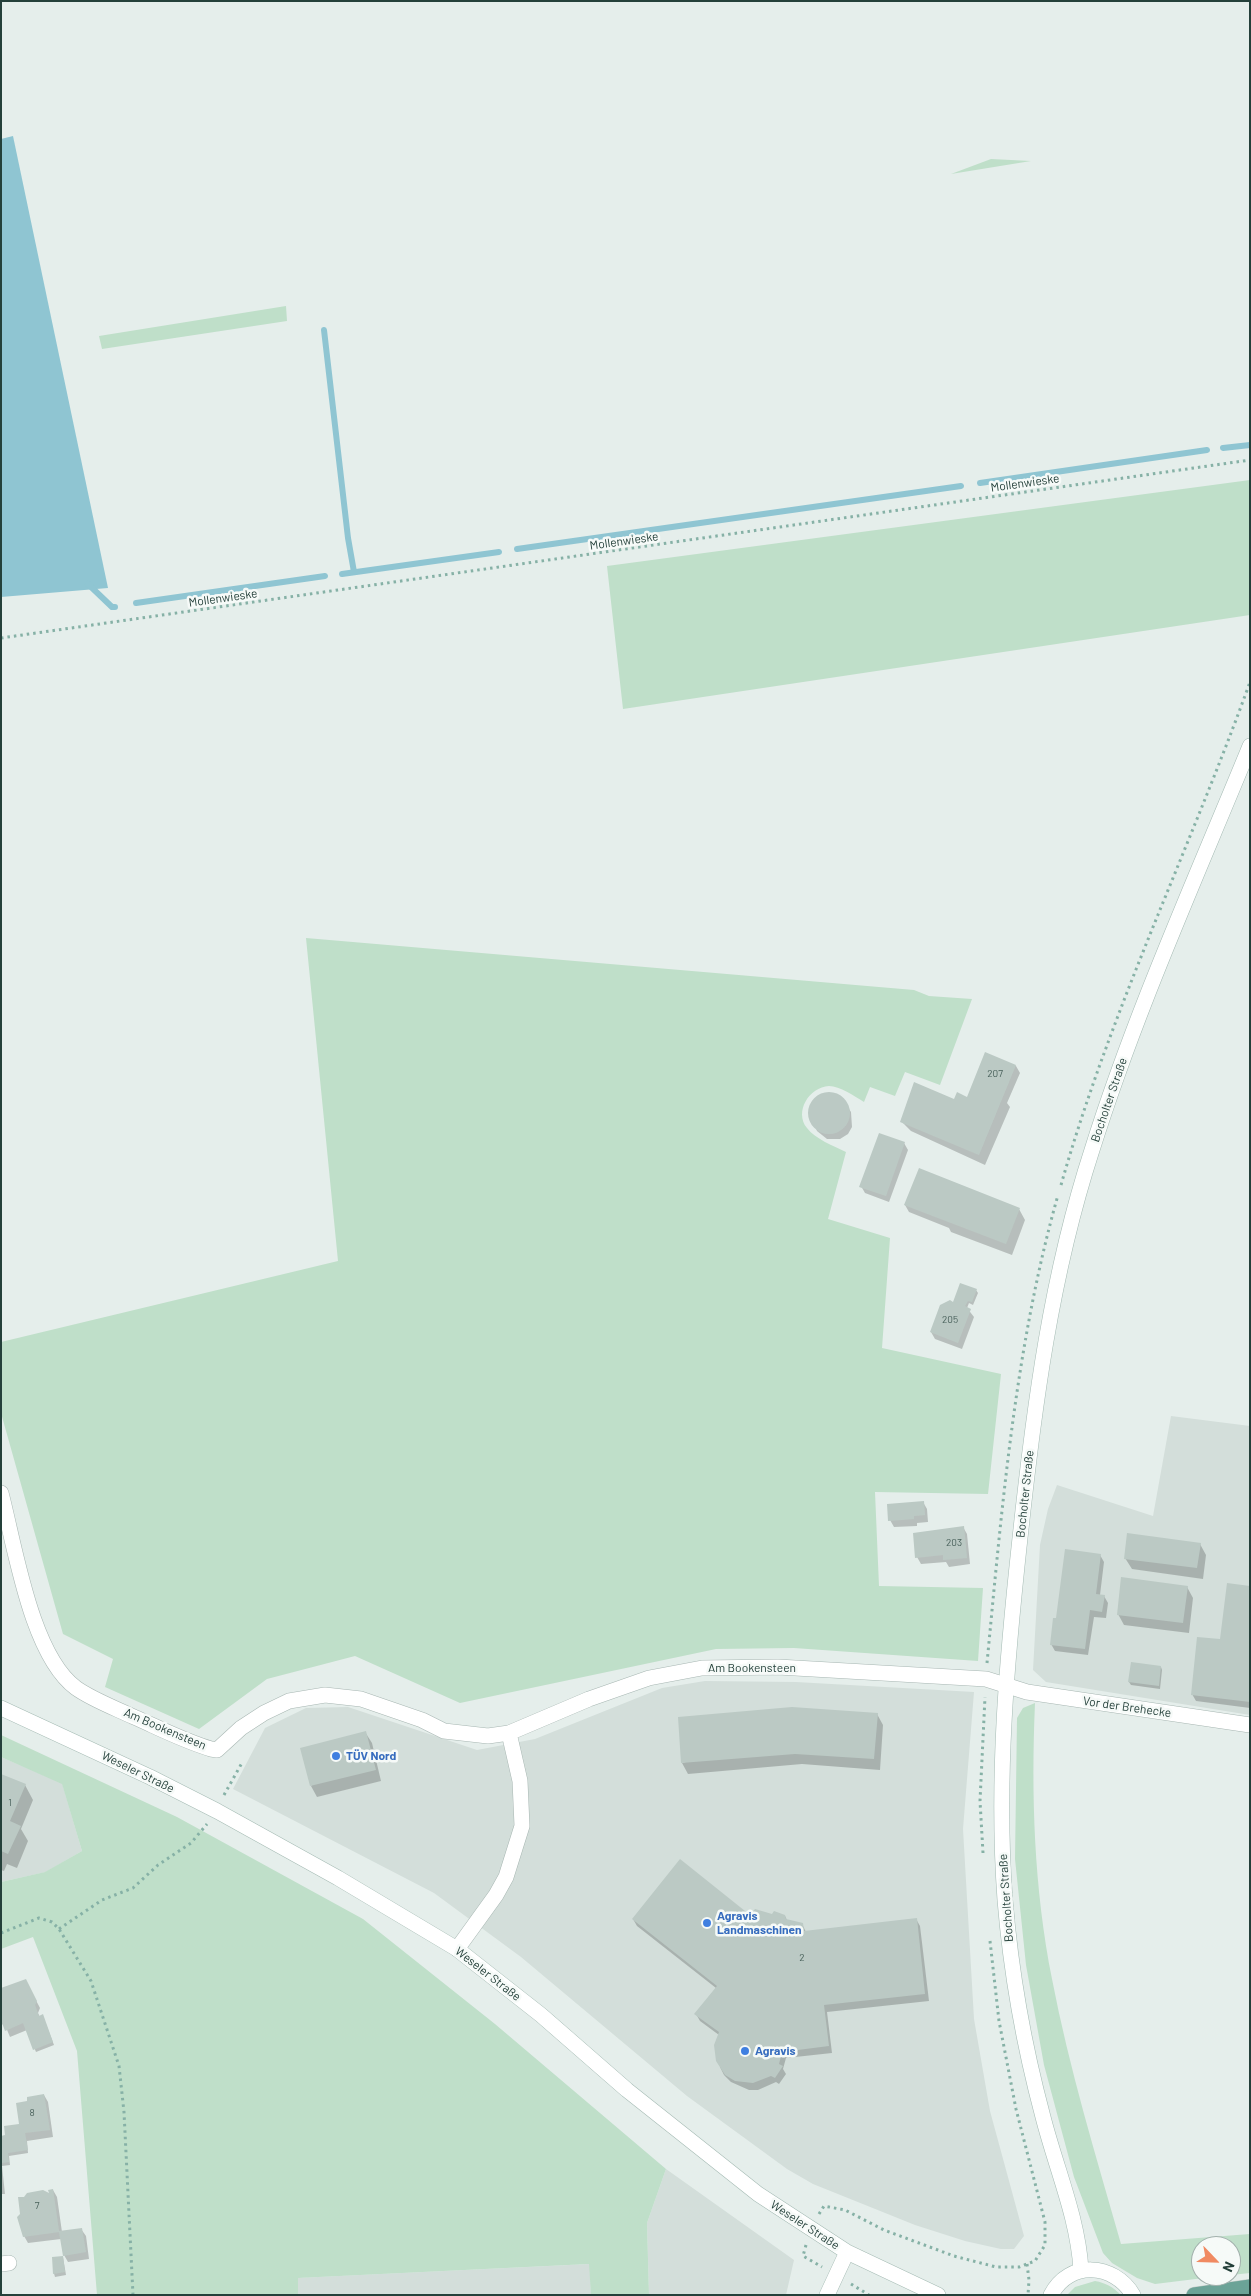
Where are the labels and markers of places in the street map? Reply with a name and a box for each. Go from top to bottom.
place label: TÜV Nord [346,1749,396,1763]
marker: TÜV Nord [330,1750,342,1762]
place label: Agravis Landmaschinen [717,1909,802,1937]
marker: Agravis Landmaschinen [701,1917,713,1929]
place label: Agravis [755,2044,795,2058]
marker: Agravis [739,2045,751,2057]

